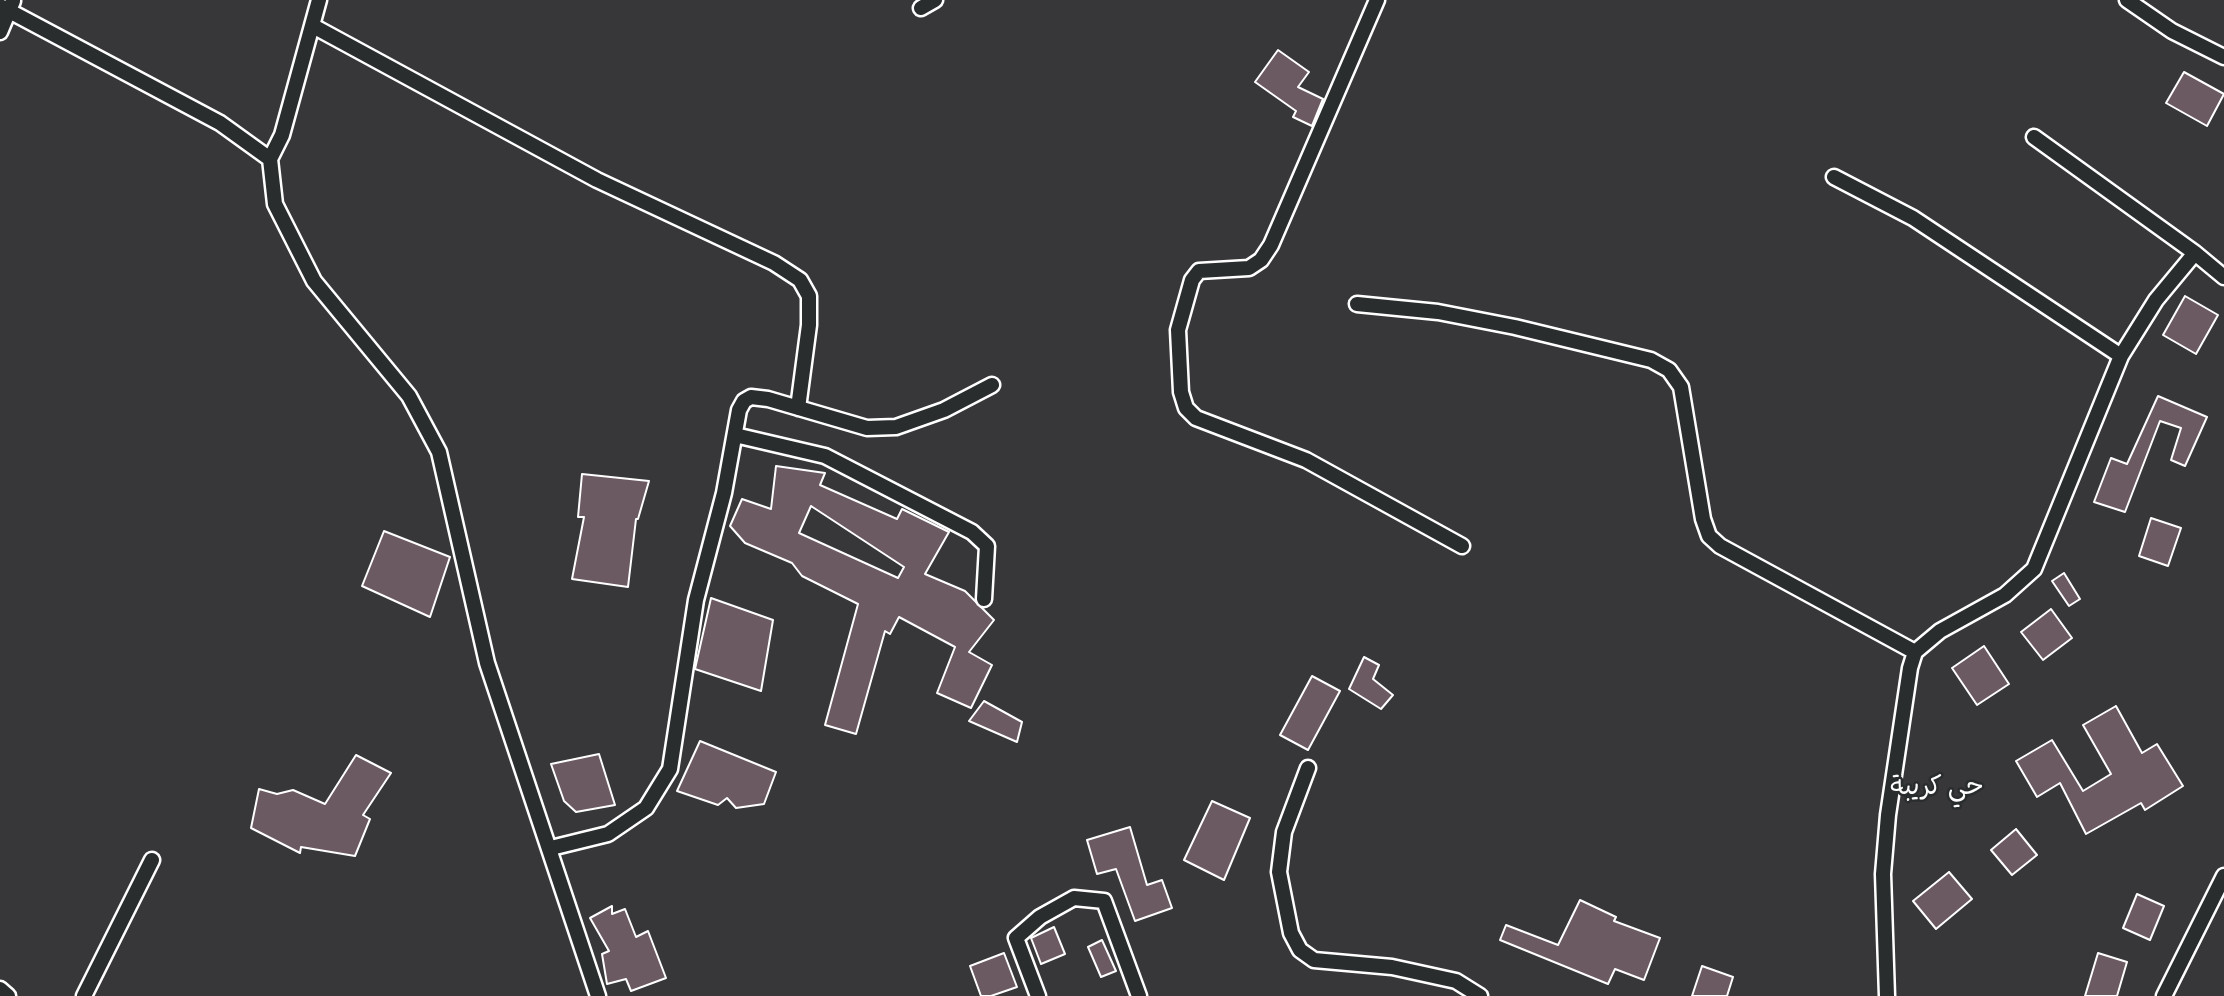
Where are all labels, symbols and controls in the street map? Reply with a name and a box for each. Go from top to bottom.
district label: حي كريبة [1890,774,1984,806]

